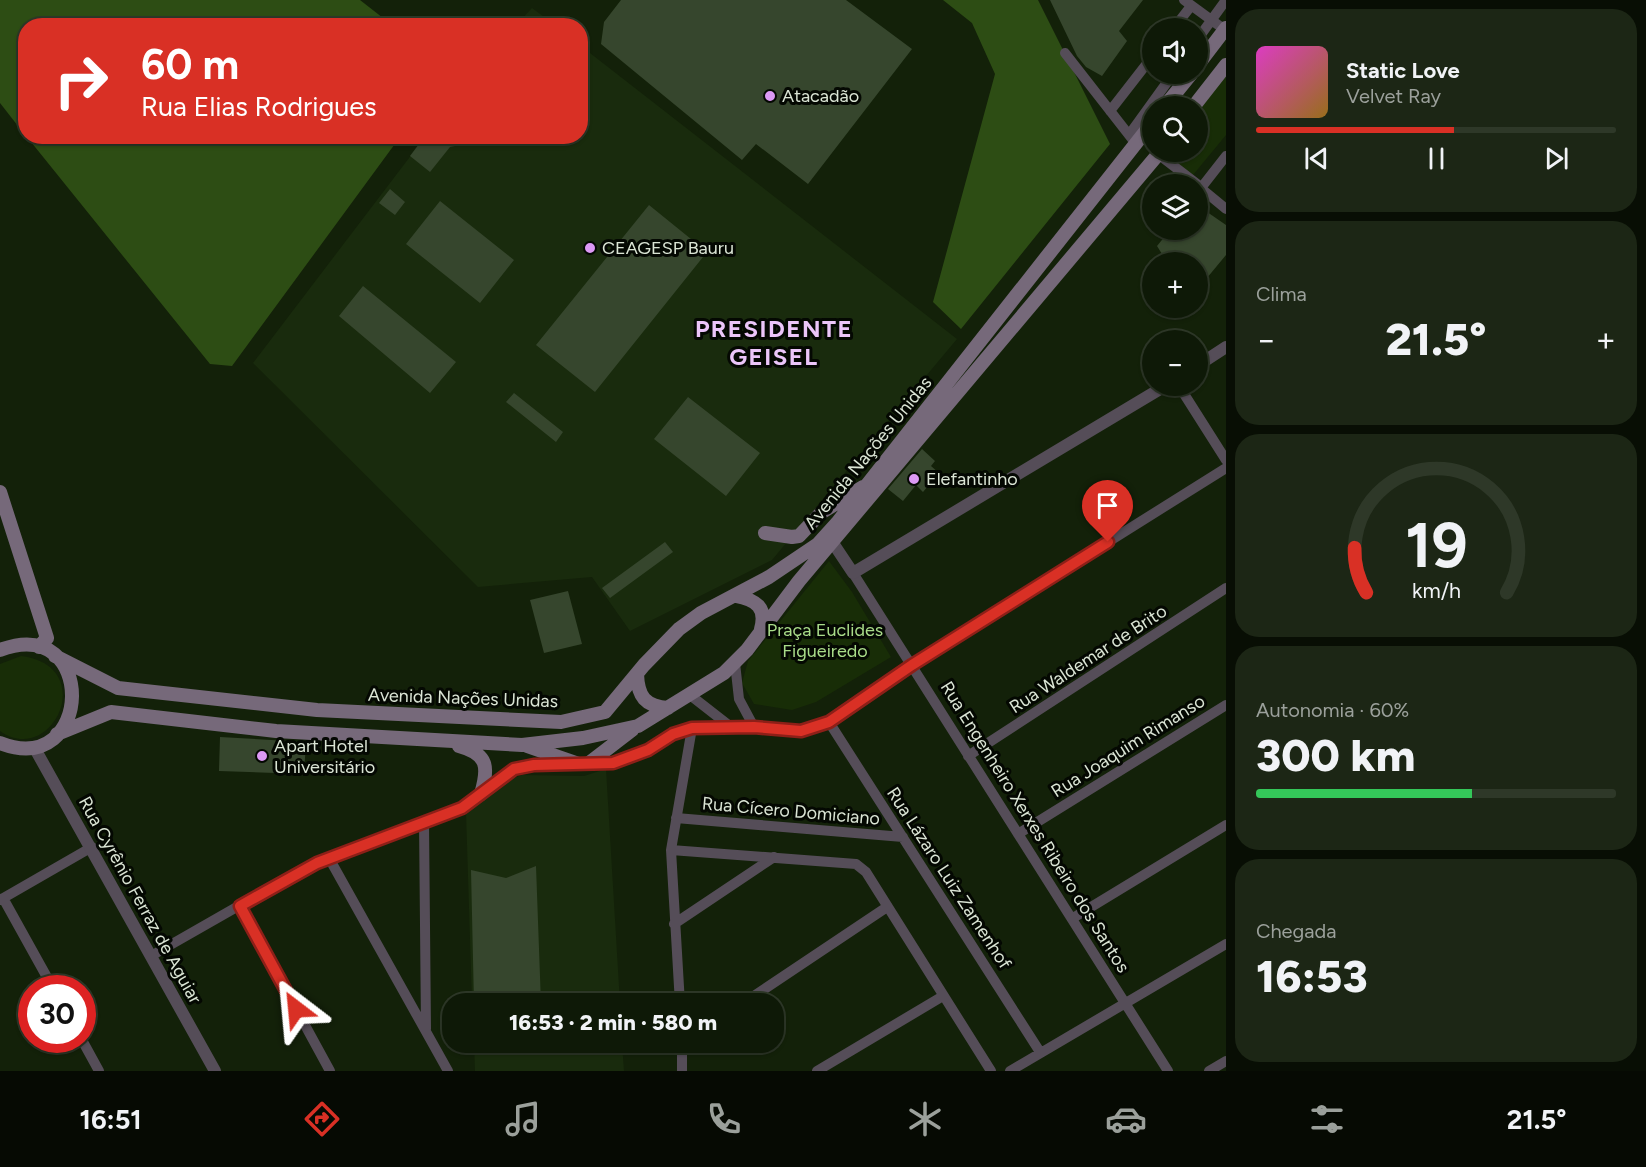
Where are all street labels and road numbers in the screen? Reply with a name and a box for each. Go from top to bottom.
street label: Avenida Nações Unidas [800,372,936,534]
street label: Rua Waldemar de Brito [1005,600,1171,718]
street label: Rua Engenheiro Xerxes Ribeiro dos Santos [936,677,1134,977]
street label: Avenida Nações Unidas [367,684,559,712]
street label: Rua Joaquim Rimanso [1047,690,1209,802]
street label: Rua Lázaro Luiz Zamenhof [882,783,1016,973]
street label: Rua Cícero Domiciano [701,792,881,830]
street label: Rua Cyrênio Ferraz de Aguiar [74,793,206,1007]

